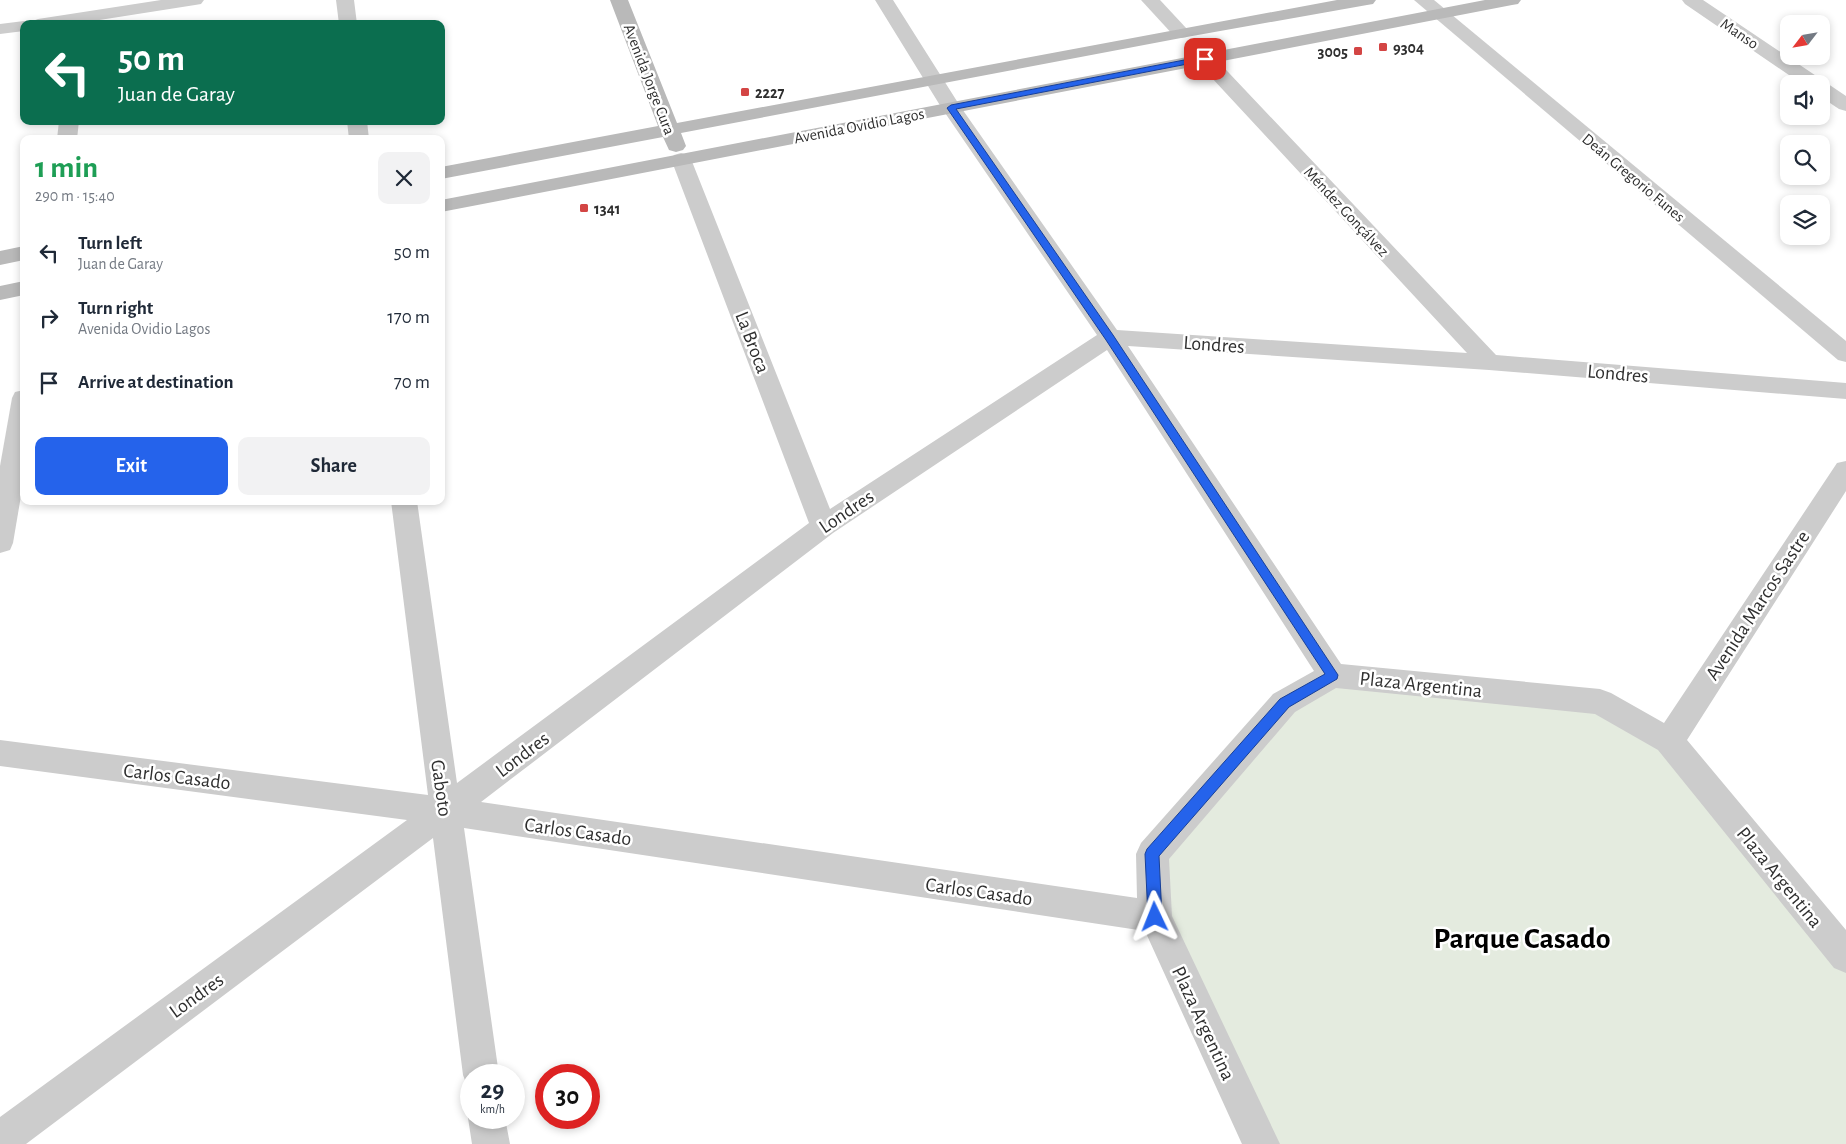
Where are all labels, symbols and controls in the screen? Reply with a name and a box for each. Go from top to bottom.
north arrow [1780,15,1830,65]
map controls [1780,15,1830,245]
street label: Manso [1718,16,1761,52]
street label: Avenida Jorge Cura [621,22,678,137]
pin [1184,38,1226,80]
icon: left [35,40,100,105]
place label: 9304 [1393,40,1424,56]
marker: 9304 [1377,41,1389,53]
text: 50 m [118,42,185,77]
place label: 3005 [1318,44,1348,60]
icon: arrive [1191,45,1219,73]
marker: 3005 [1352,45,1364,57]
button: sound [1780,75,1830,125]
text: Juan de Garay [118,83,235,105]
place label: 2227 [755,85,785,101]
marker: 2227 [739,86,751,98]
street label: Avenida Ovidio Lagos [793,105,926,146]
street label: Deán Gregorio Funes [1579,130,1688,225]
button: search [1780,135,1830,185]
button: close [378,152,430,204]
text: 1 min [35,153,98,183]
street label: Méndez Gonçálvez [1301,164,1392,260]
text: 290 m · 15:40 [35,188,115,204]
button: layers [1780,195,1830,245]
place label: 1341 [594,201,620,217]
marker: 1341 [578,202,590,214]
text: Turn left [78,234,142,253]
icon: left [35,239,63,267]
text: 50 m [394,243,430,262]
text: Juan de Garay [78,256,163,272]
text: Turn right [78,299,153,318]
icon: right [35,304,63,332]
text: 170 m [387,308,430,327]
street label: La Broca [731,309,773,376]
text: Avenida Ovidio Lagos [78,321,210,337]
street label: Londres [1183,333,1245,357]
street label: Londres [1586,361,1649,387]
icon: arrive [35,369,63,397]
text: Arrive at destination [78,373,234,392]
text: 70 m [394,373,430,392]
button: Exit [35,437,228,495]
button: Share [238,437,430,495]
street label: Londres [816,486,878,537]
street label: Avenida Marcos Sastre [1702,527,1814,684]
street label: Plaza Argentina [1359,669,1483,701]
street label: Londres [492,728,553,781]
street label: Gaboto [427,758,455,818]
street label: Carlos Casado [122,760,232,793]
street label: Carlos Casado [523,815,633,849]
street label: Plaza Argentina [1733,823,1826,932]
street label: Carlos Casado [924,875,1034,909]
position arrow [1128,890,1180,942]
district label: Parque Casado [1434,924,1611,954]
street label: Plaza Argentina [1168,963,1238,1084]
street label: Londres [166,970,227,1022]
speed limit sign: 30 [535,1064,600,1129]
text: 29 [481,1078,504,1103]
text: km/h [480,1103,505,1115]

